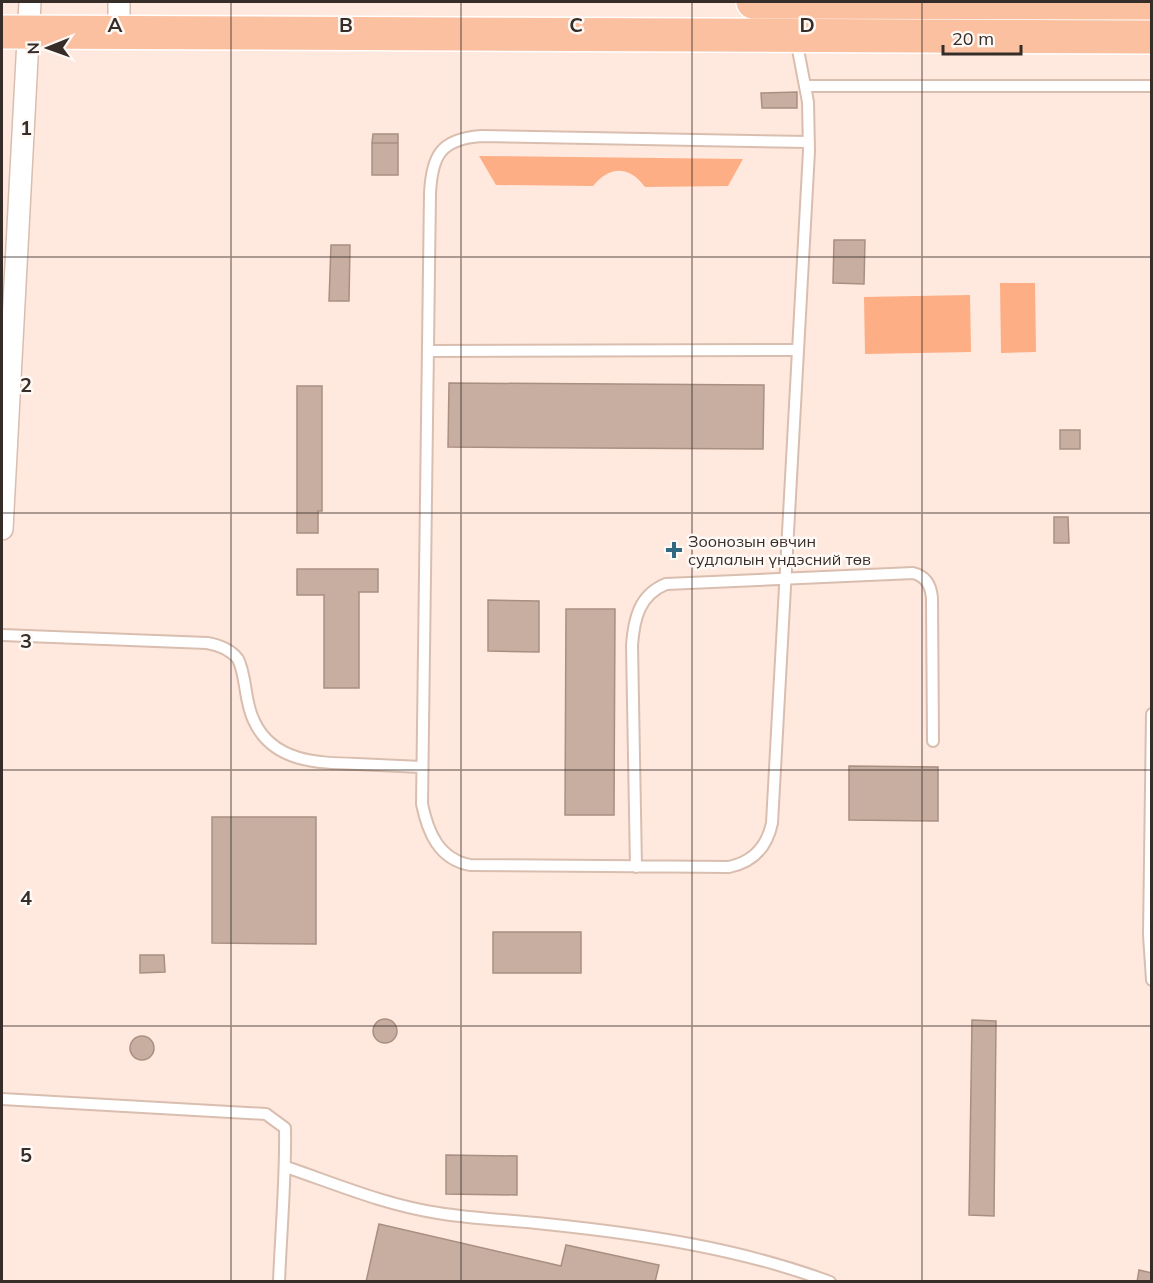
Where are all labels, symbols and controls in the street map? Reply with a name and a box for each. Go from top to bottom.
text: A [108,12,123,37]
text: B [339,12,353,37]
text: C [569,12,583,37]
text: D [799,12,815,37]
north arrow [18,18,78,78]
scale bar [943,18,1021,56]
text: 20 m [952,27,994,50]
text: N [23,42,43,54]
text: 1 [20,115,32,140]
text: 2 [20,372,32,397]
place label: Зоонозын өвчин судлалын үндэсний төв [688,531,871,569]
marker: Зоонозын өвчин судлалын үндэсний төв [665,541,683,559]
text: 3 [20,628,32,653]
text: 4 [20,885,32,910]
text: 5 [20,1142,32,1167]

